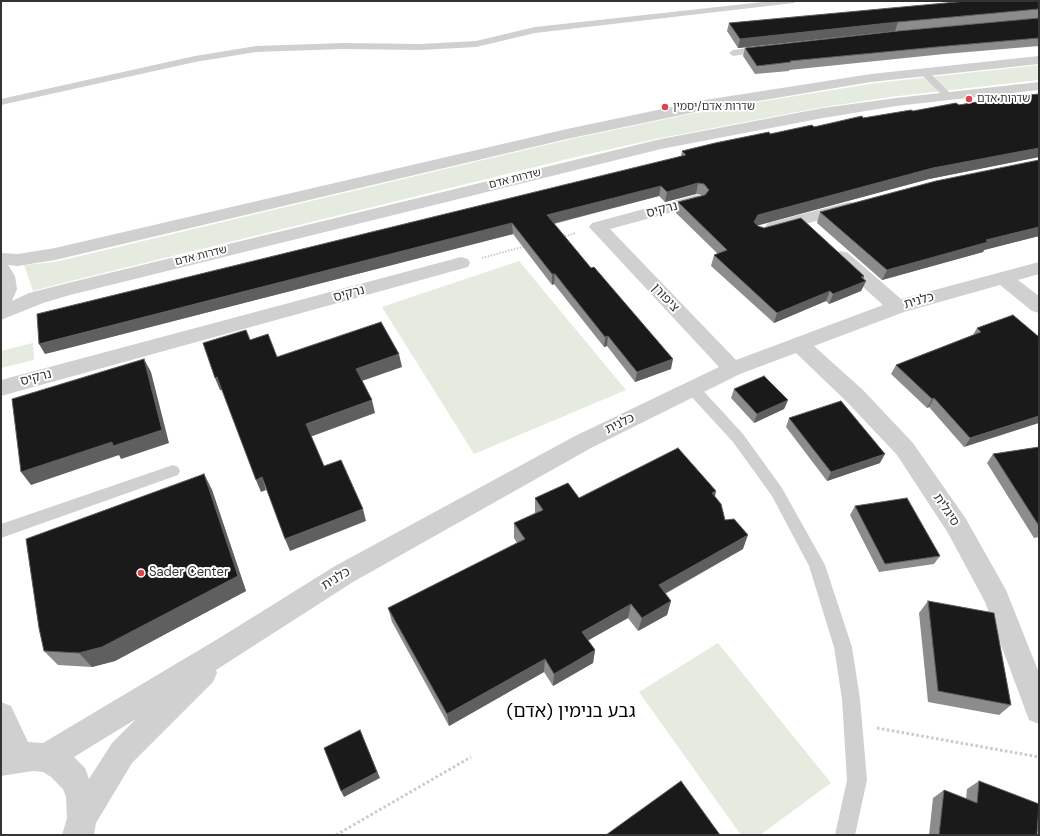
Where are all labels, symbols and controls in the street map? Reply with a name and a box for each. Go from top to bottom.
place label: שדרות אדם [977,92,1030,106]
marker: שדרות אדם [964,94,974,104]
place label: שדרות אדם/יסמין [673,100,755,114]
marker: שדרות אדם/יסמין [660,102,670,112]
street label: שדרות אדם [488,166,542,192]
street label: נרקיס [645,198,679,222]
street label: שדרות אדם [174,243,228,269]
street label: ציפורן [648,281,682,315]
street label: נרקיס [332,282,366,306]
street label: כלנית [902,289,936,313]
street label: נרקיס [19,366,53,390]
street label: כלנית [603,410,637,438]
street label: סיגלית [929,491,963,529]
street label: כלנית [319,564,353,594]
place label: Sader Center [149,565,229,581]
marker: Sader Center [136,568,146,578]
district label: גבע בנימין (אדם) [507,701,635,723]

